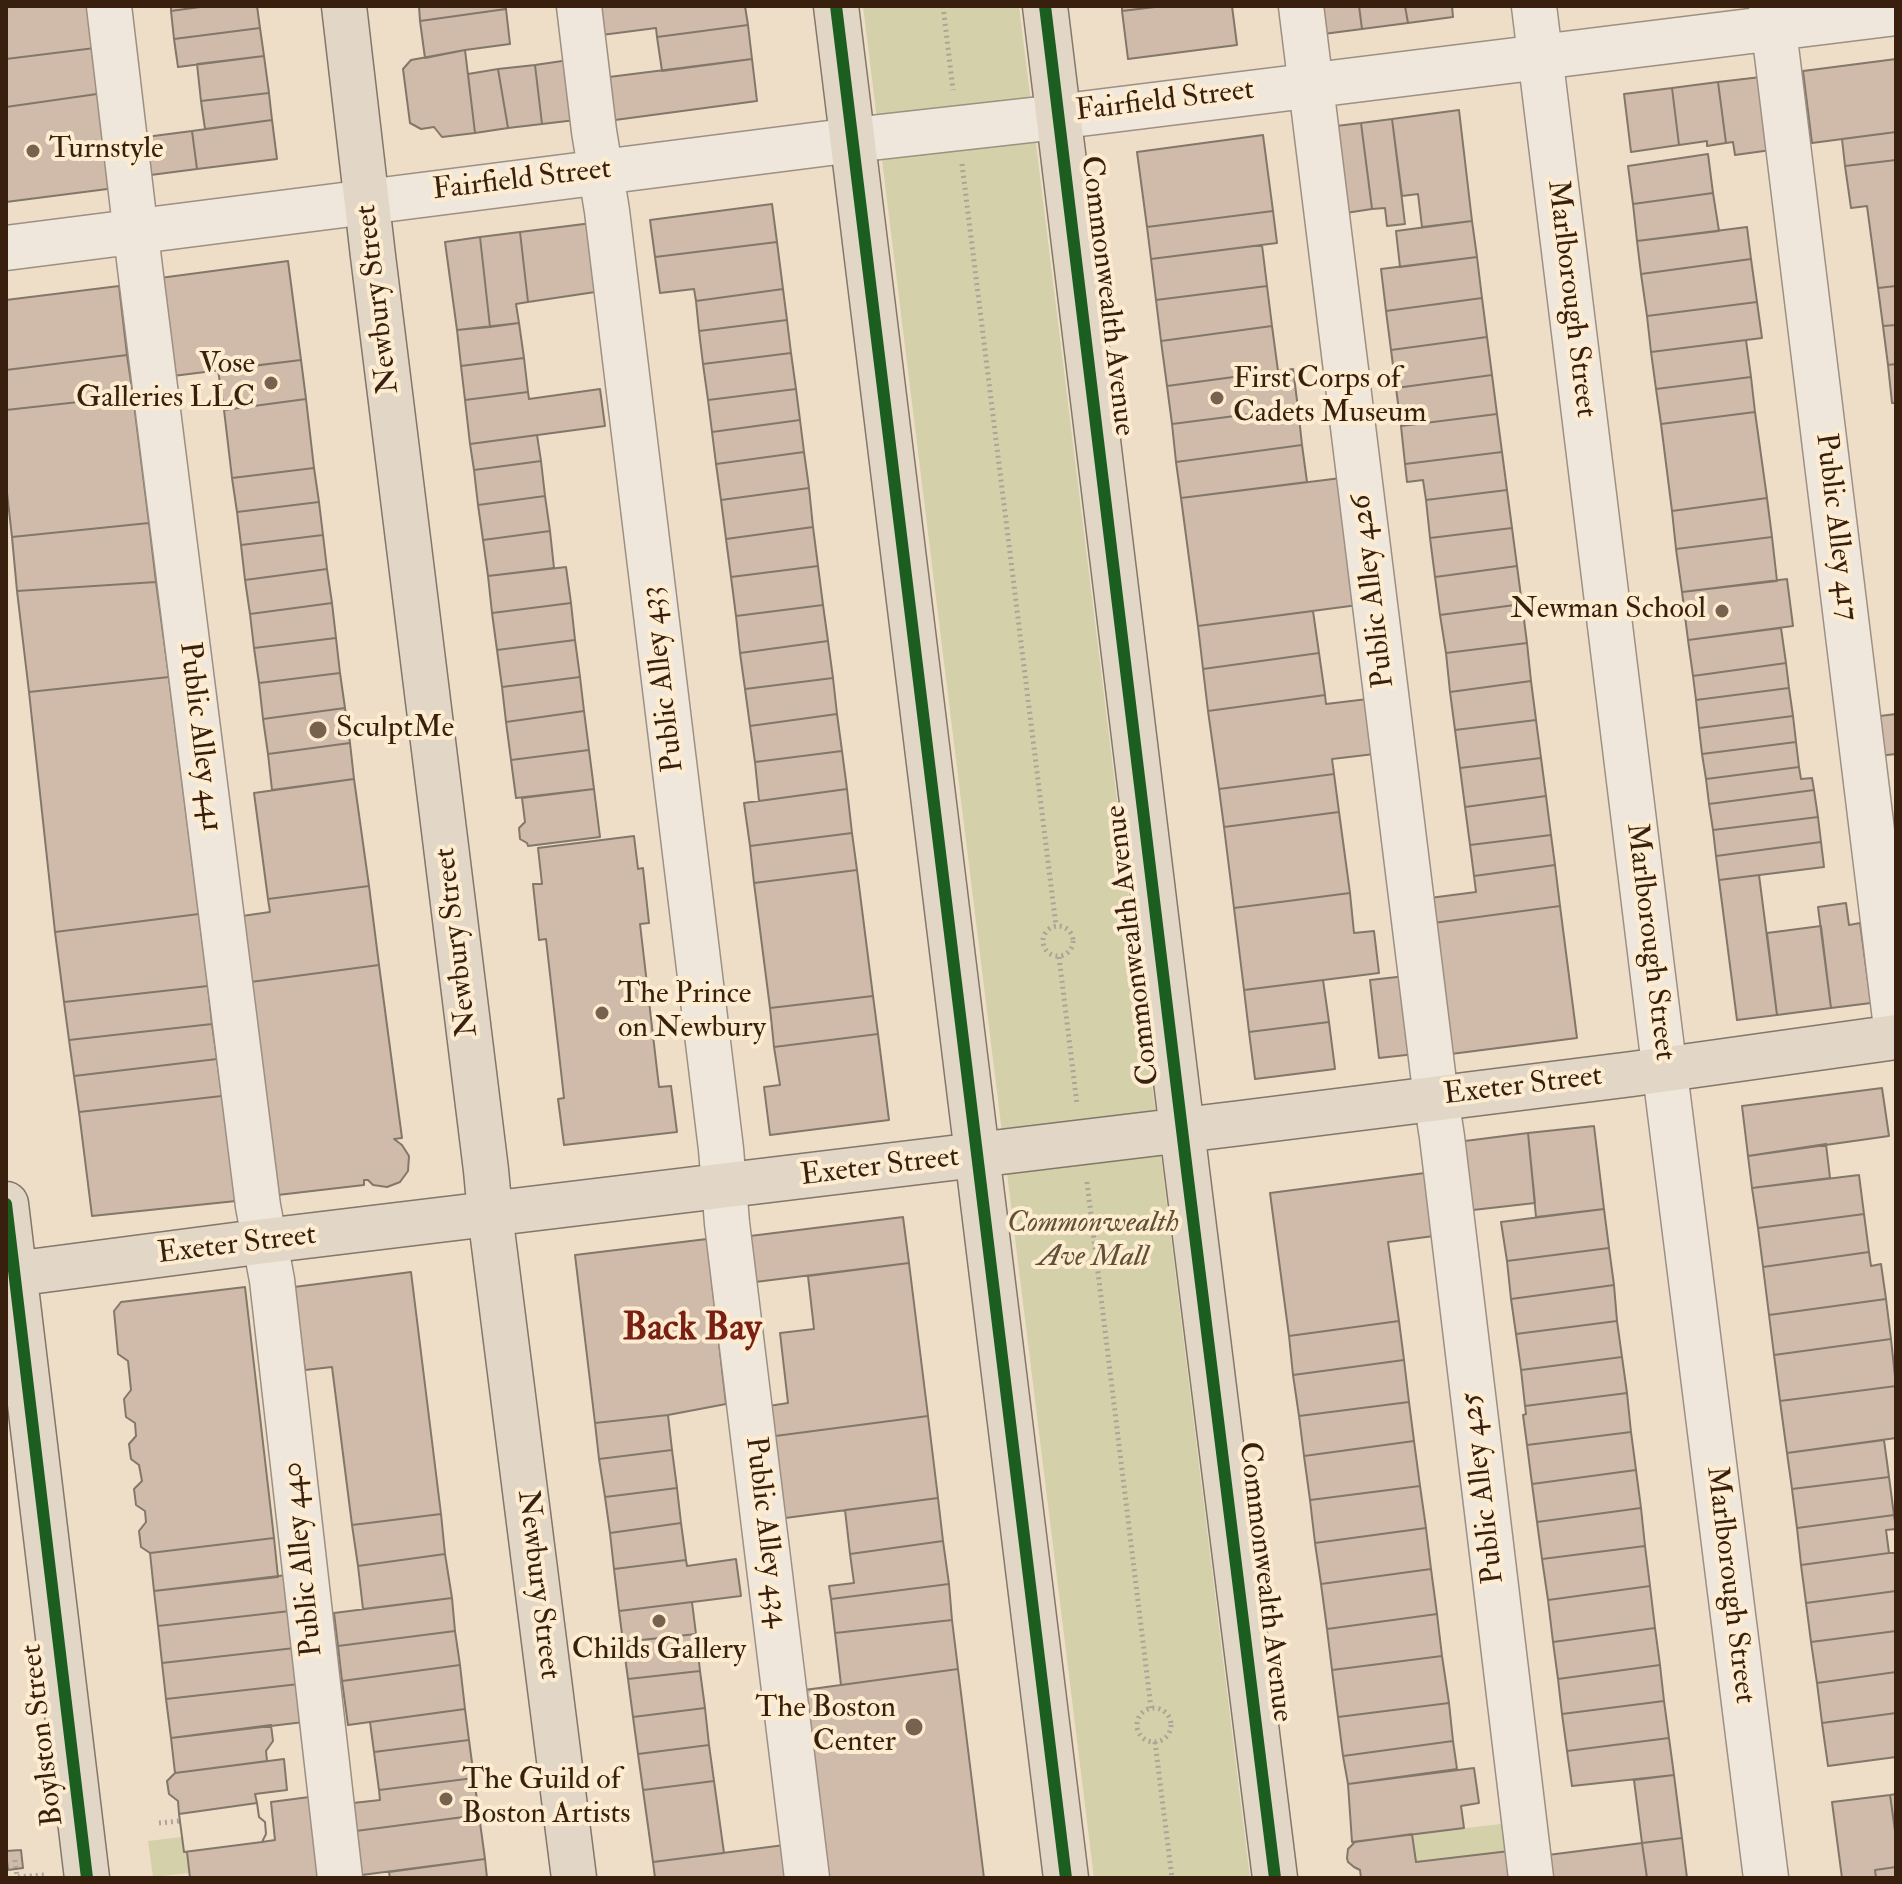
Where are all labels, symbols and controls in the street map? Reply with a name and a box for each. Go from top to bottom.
street label: Fairfield Street [1074,73,1256,131]
place label: Turnstyle [49,133,163,169]
marker: Turnstyle [24,142,42,160]
street label: Fairfield Street [431,152,613,210]
street label: Commonwealth Avenue [1071,154,1141,438]
street label: Marlborough Street [1538,178,1602,420]
street label: Newbury Street [350,202,408,396]
place label: Vose Galleries LLC [76,348,255,418]
place label: First Corps of Cadets Museum [1233,363,1427,434]
marker: Vose Galleries LLC [262,374,280,392]
marker: First Corps of Cadets Museum [1208,389,1226,407]
street label: Public Alley 417 [1806,431,1864,623]
street label: Public Alley 426 [1344,492,1404,690]
street label: Public Alley 433 [635,584,693,774]
place label: Newman School [1510,593,1706,629]
marker: Newman School [1713,602,1731,620]
street label: Public Alley 441 [170,640,228,834]
place label: SculptMe [336,712,454,748]
marker: SculptMe [307,719,329,741]
street label: Commonwealth Avenue [1099,803,1169,1087]
street label: Marlborough Street [1617,821,1681,1063]
street label: Newbury Street [429,845,487,1039]
place label: The Prince on Newbury [618,978,766,1048]
marker: The Prince on Newbury [593,1004,611,1022]
street label: Exeter Street [1442,1059,1604,1115]
street label: Exeter Street [799,1140,961,1196]
park label: Commonwealth Ave Mall [1007,1207,1179,1278]
street label: Exeter Street [156,1218,318,1274]
district label: Back Bay [623,1308,761,1354]
street label: Public Alley 425 [1454,1390,1514,1586]
street label: Public Alley 434 [735,1435,795,1629]
street label: Commonwealth Avenue [1229,1440,1299,1724]
street label: Public Alley 440 [276,1460,332,1658]
street label: Marlborough Street [1697,1464,1761,1706]
street label: Newbury Street [508,1488,566,1682]
marker: Childs Gallery [650,1612,668,1630]
place label: Childs Gallery [572,1634,746,1670]
street label: Boylston Street [15,1642,73,1828]
place label: The Boston Center [755,1692,896,1762]
marker: The Boston Center [903,1716,925,1738]
place label: The Guild of Boston Artists [462,1764,630,1834]
marker: The Guild of Boston Artists [437,1790,455,1808]

